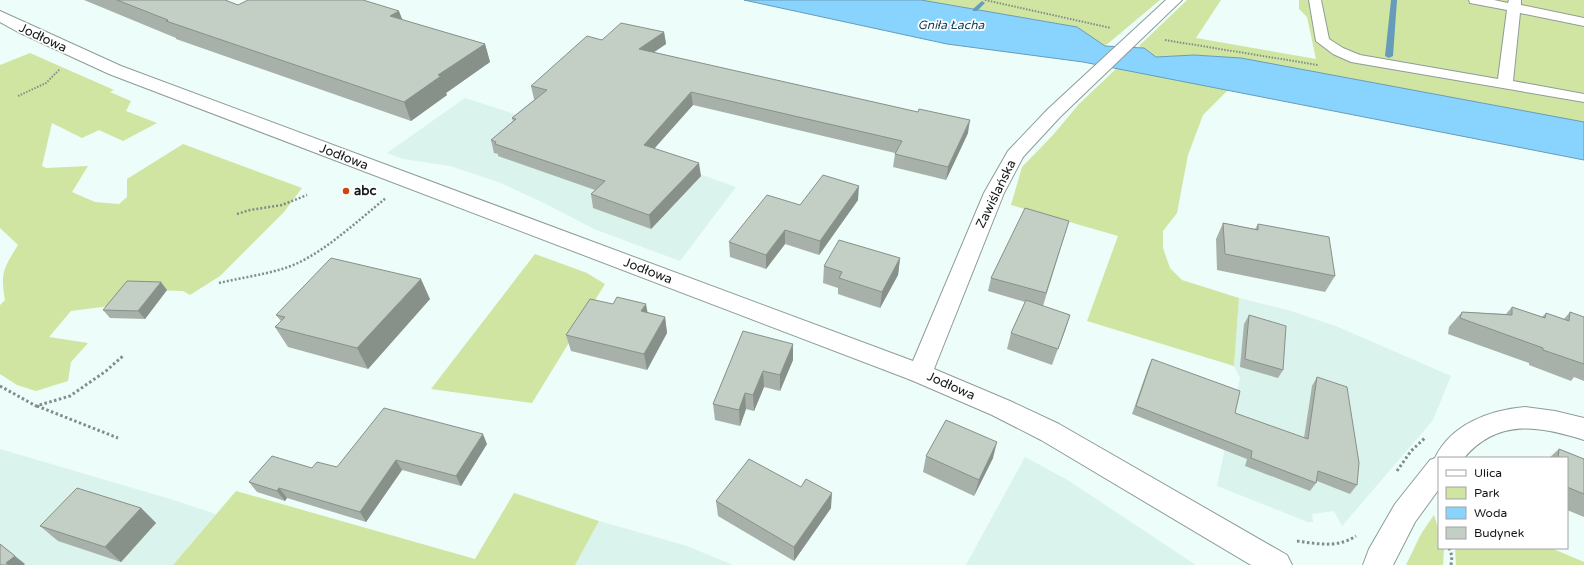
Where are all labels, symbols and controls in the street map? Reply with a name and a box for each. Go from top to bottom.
water label: Gniła Łacha [918,18,985,32]
street label: Jodłowa [17,20,69,56]
street label: Jodłowa [317,140,371,174]
street label: Zawiślańska [973,157,1019,231]
place label: abc [354,183,377,199]
marker: abc [341,186,351,196]
street label: Jodłowa [621,254,675,288]
street label: Jodłowa [925,368,977,404]
legend [1438,457,1568,549]
text: Ulica [1474,466,1502,480]
text: Park [1474,486,1500,500]
text: Woda [1474,506,1507,520]
text: Budynek [1474,526,1525,540]

